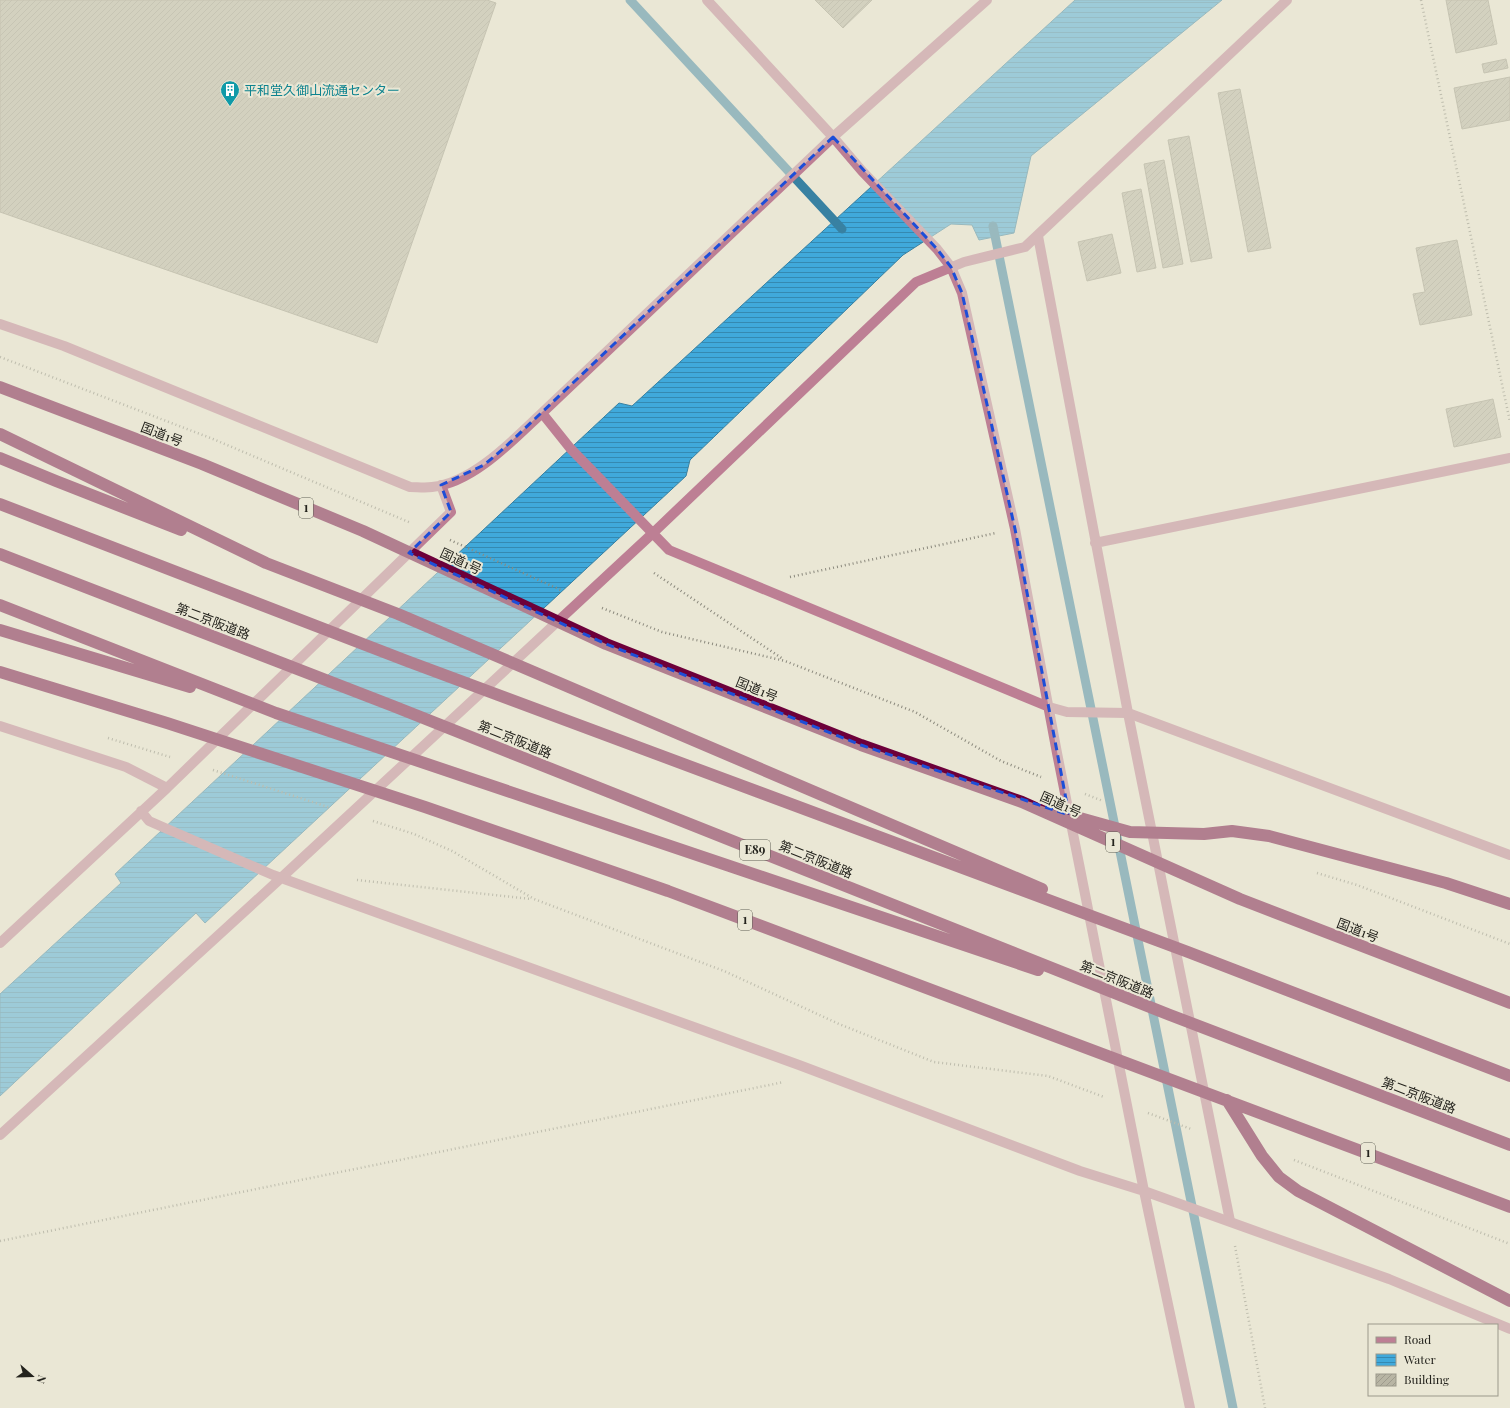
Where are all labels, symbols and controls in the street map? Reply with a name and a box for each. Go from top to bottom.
building icon: 平和堂久御山流通センター [219,79,241,107]
place label: 平和堂久御山流通センター [244,81,400,98]
street label: 国道1号 [139,418,186,449]
road number: 1 [299,498,313,518]
street label: 国道1号 [438,544,485,578]
street label: 第二京阪道路 [174,599,253,642]
street label: 国道1号 [734,672,781,705]
street label: 第二京阪道路 [476,716,555,761]
street label: 国道1号 [1038,787,1085,820]
road number: 1 [1106,832,1120,852]
street label: 第二京阪道路 [777,836,856,881]
road number: E89 [740,840,770,860]
road number: 1 [738,910,752,930]
street label: 国道1号 [1335,914,1382,945]
street label: 第二京阪道路 [1078,956,1157,1001]
street label: 第二京阪道路 [1380,1073,1459,1116]
road number: 1 [1361,1143,1375,1163]
legend [1368,1324,1498,1396]
text: Road [1404,1331,1431,1347]
text: Water [1403,1351,1437,1367]
north arrow [12,1356,52,1396]
text: Building [1404,1371,1450,1387]
text: N [33,1373,50,1386]

